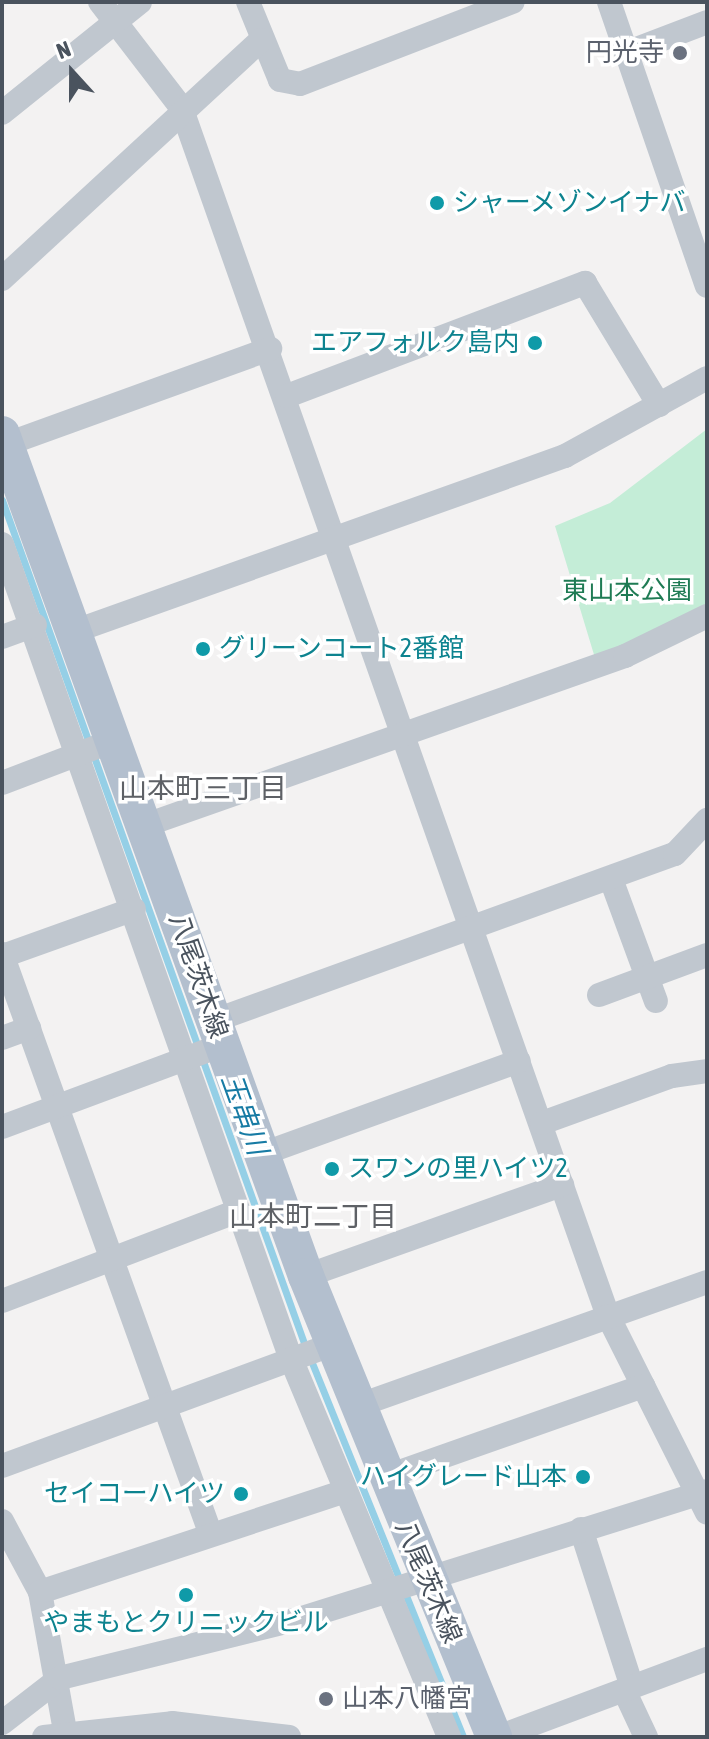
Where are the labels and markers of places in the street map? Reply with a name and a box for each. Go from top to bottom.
place label: 円光寺 [586,37,664,69]
marker: 円光寺 [671,44,689,62]
place label: シャーメゾンイナバ [453,187,687,219]
marker: シャーメゾンイナバ [428,194,446,212]
place label: エアフォルク島内 [311,327,519,359]
marker: エアフォルク島内 [526,334,544,352]
place label: グリーンコート2番館 [219,633,465,665]
marker: グリーンコート2番館 [194,640,212,658]
place label: スワンの里ハイツ2 [348,1153,568,1185]
marker: スワンの里ハイツ2 [323,1160,341,1178]
place label: ハイグレード山本 [359,1461,567,1493]
marker: ハイグレード山本 [574,1468,592,1486]
place label: セイコーハイツ [43,1478,225,1510]
marker: セイコーハイツ [232,1485,250,1503]
marker: やまもとクリニックビル [177,1586,195,1604]
place label: やまもとクリニックビル [43,1607,329,1639]
place label: 山本八幡宮 [342,1683,472,1715]
marker: 山本八幡宮 [317,1690,335,1708]

